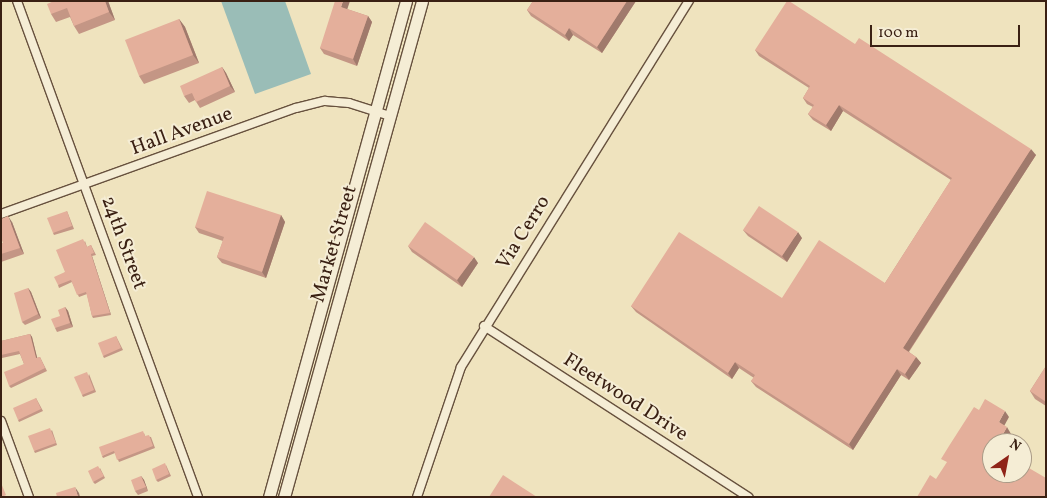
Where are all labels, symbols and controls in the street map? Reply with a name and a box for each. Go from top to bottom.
scale bar [872,15,1022,47]
text: 100 m [878,23,918,44]
street label: Hall Avenue [128,103,236,161]
street label: Market Street [307,183,363,305]
street label: Via Cerro [492,192,556,274]
street label: 24th Street [95,193,151,293]
street label: Fleetwood Drive [558,349,692,447]
north arrow [982,433,1032,483]
text: N [1005,435,1024,457]

